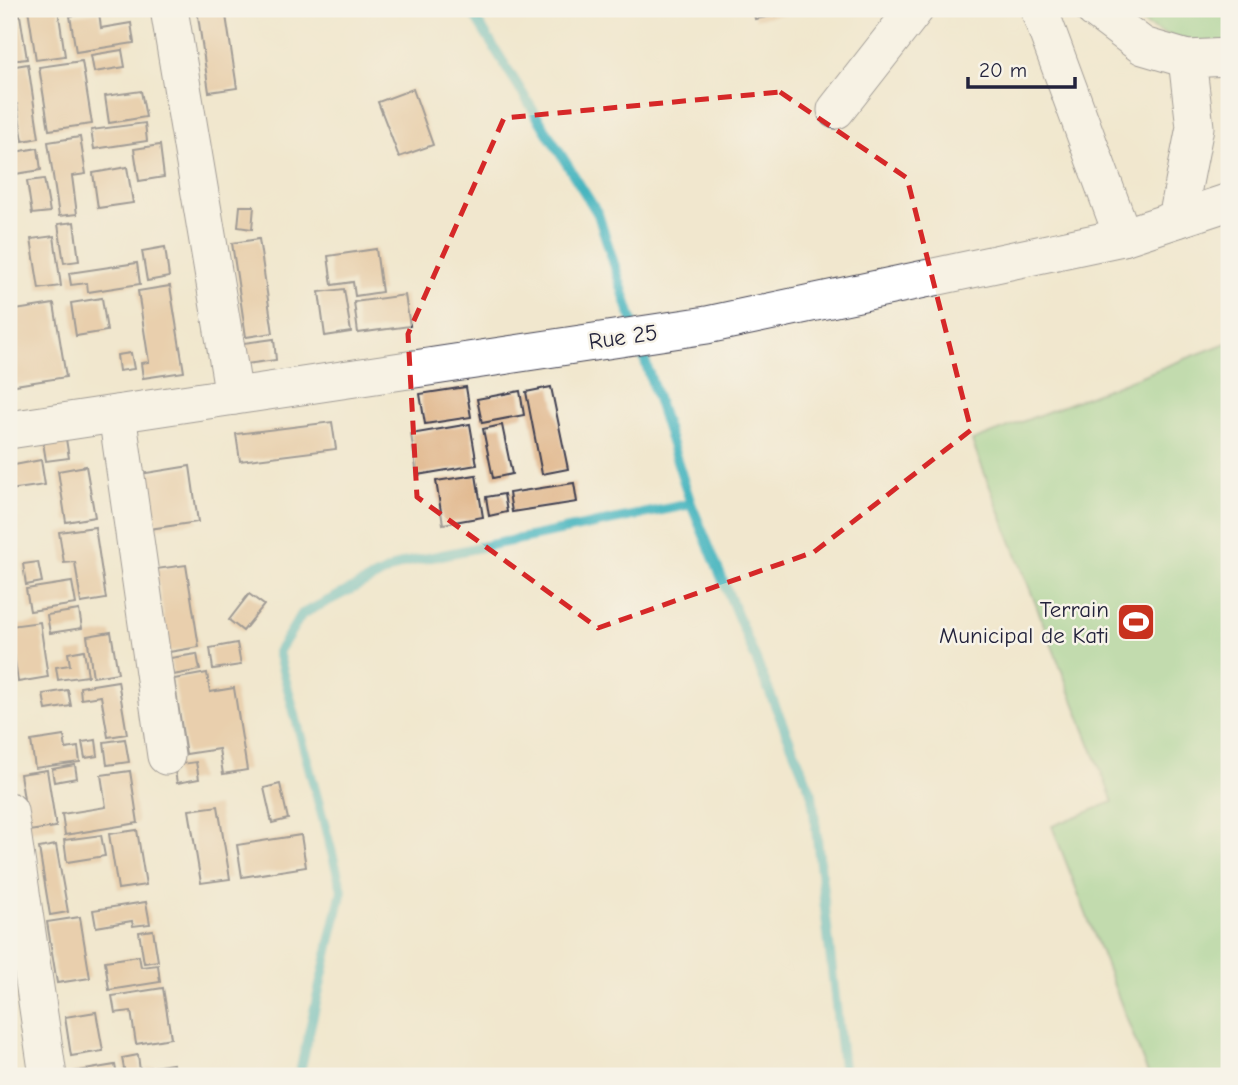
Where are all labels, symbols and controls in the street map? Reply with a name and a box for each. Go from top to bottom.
scale bar [968,46,1075,90]
text: 20 m [979,58,1027,82]
street label: Rue 25 [587,319,659,355]
place label: Terrain Municipal de Kati [939,596,1109,649]
sports icon: Terrain Municipal de Kati [1115,601,1157,643]

